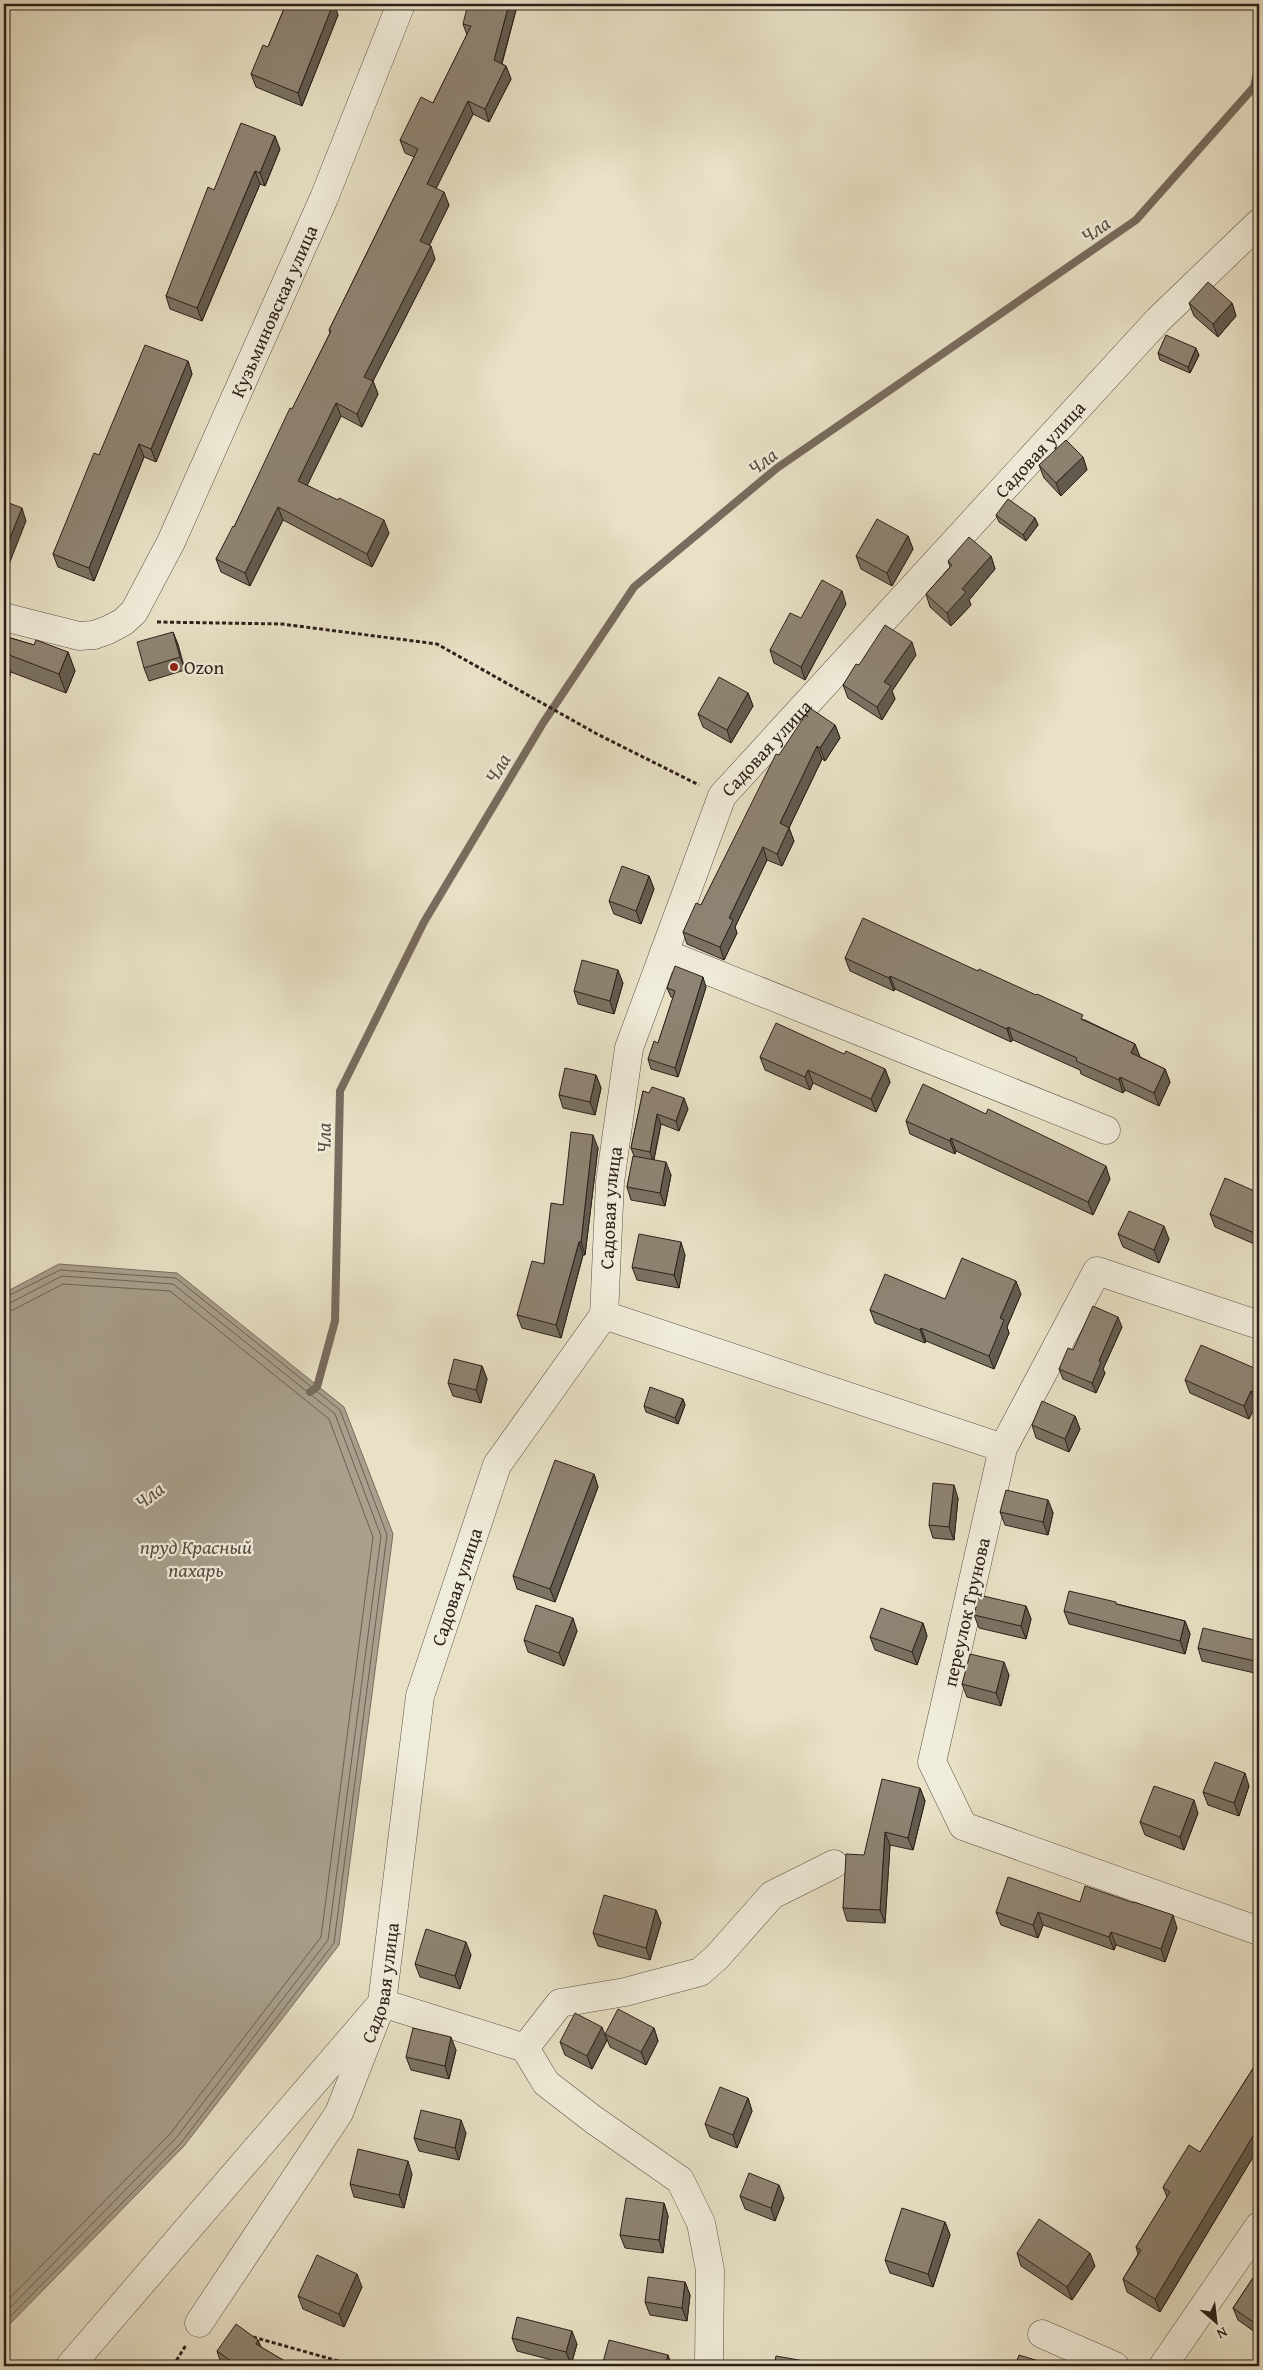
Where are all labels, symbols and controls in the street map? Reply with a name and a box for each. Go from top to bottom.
water label: Чла [1074,208,1116,250]
street label: Кузьминовская улица [223,220,324,402]
street label: Садовая улица [988,394,1092,504]
water label: Чла [741,440,784,482]
place label: Ozon [184,653,225,681]
marker: Ozon [168,661,180,673]
street label: Садовая улица [714,693,818,803]
water label: Чла [477,747,518,789]
water label: Чла [308,1122,338,1154]
street label: Садовая улица [592,1145,629,1270]
water label: Чла [128,1474,171,1516]
street label: Садовая улица [424,1524,489,1649]
water label: пруд Красный пахарь [140,1532,252,1584]
street label: переулок Трунова [935,1535,997,1689]
street label: Садовая улица [354,1921,406,2047]
north arrow [1190,2298,1240,2348]
text: N [1213,2322,1231,2345]

